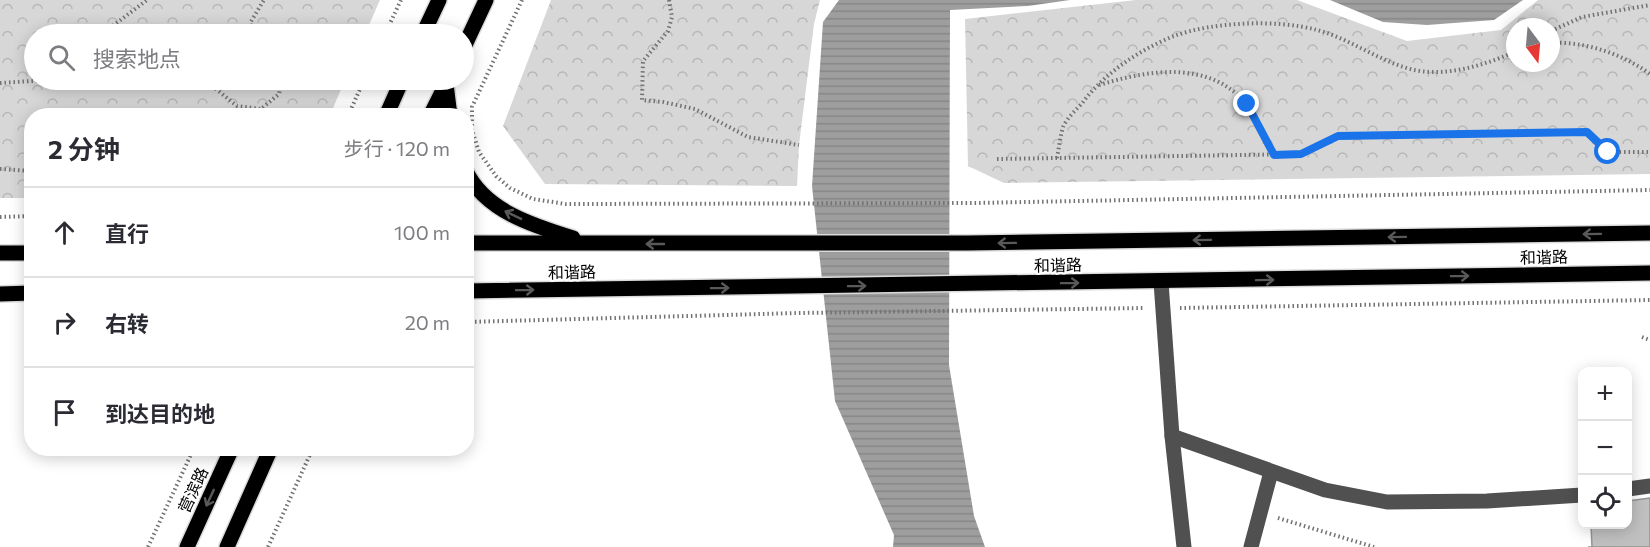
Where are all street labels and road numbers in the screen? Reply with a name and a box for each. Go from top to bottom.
street label: 和谐路 [1520,247,1568,266]
street label: 和谐路 [1034,255,1082,274]
street label: 和谐路 [548,262,596,281]
street label: 营滨路 [174,464,211,516]

